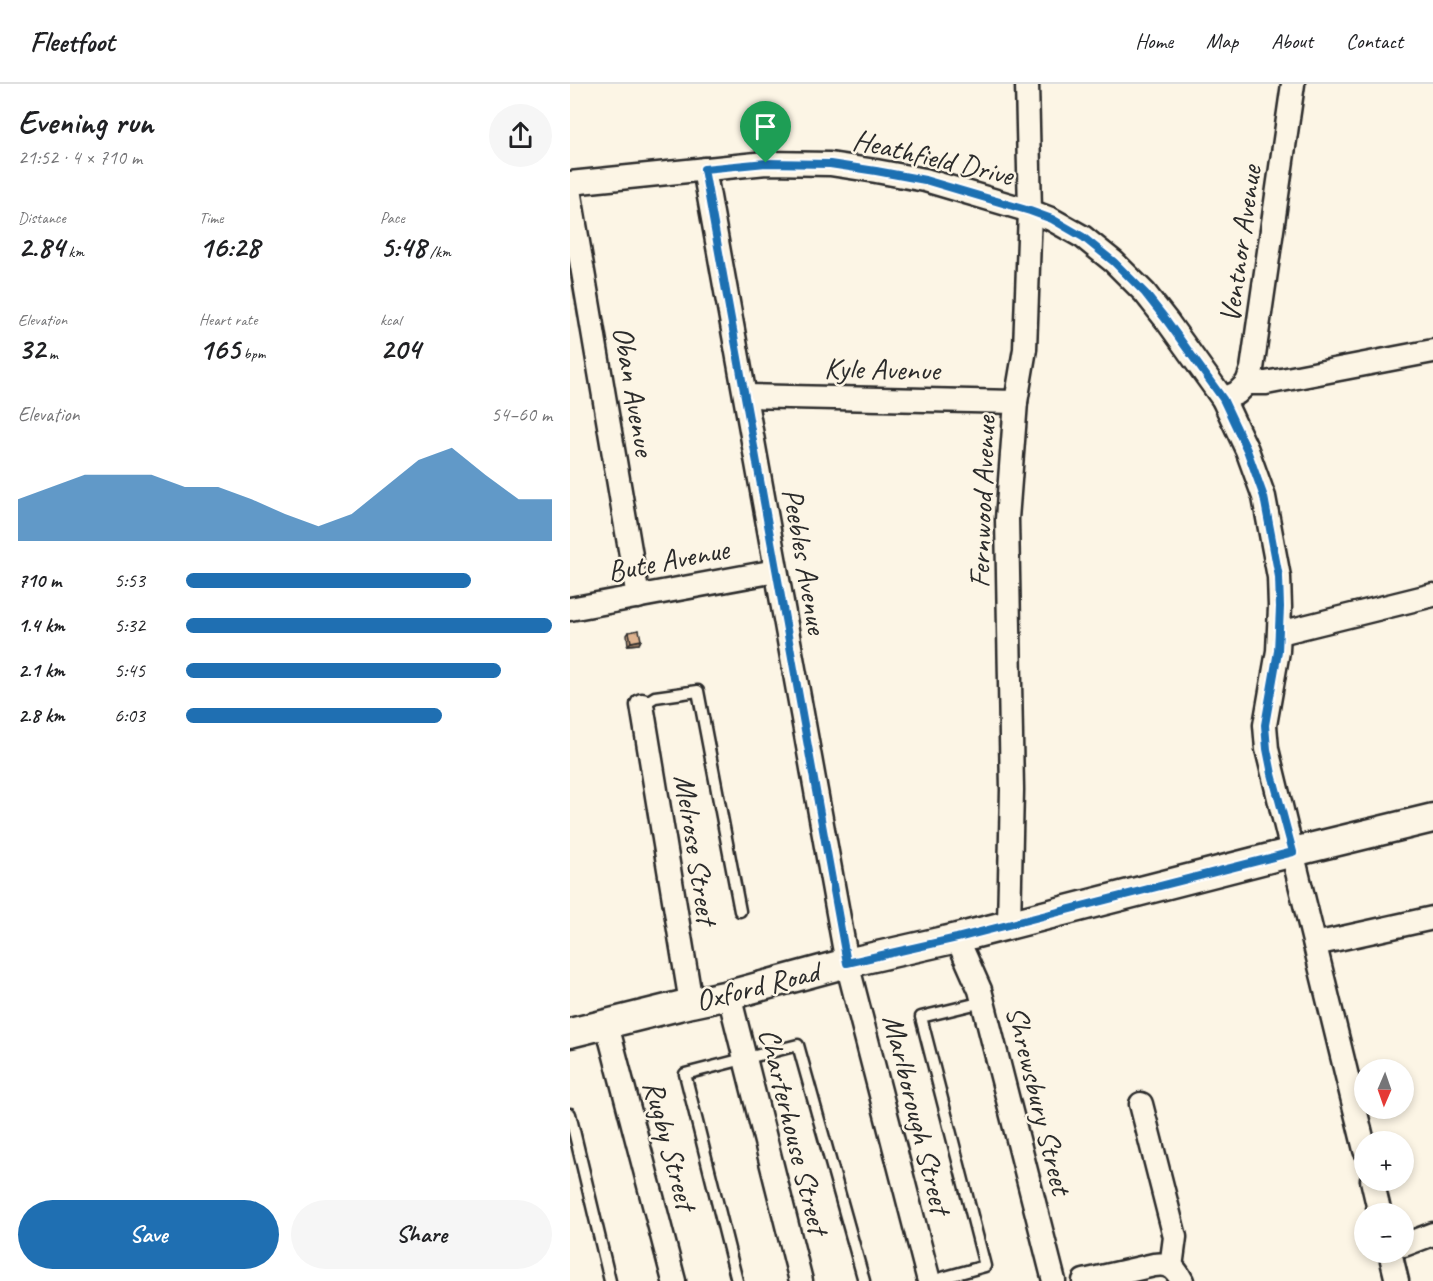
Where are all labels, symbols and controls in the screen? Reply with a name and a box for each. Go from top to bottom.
text: Fleetfoot [30,24,115,59]
text: Home [1135,28,1173,54]
text: Map [1206,28,1238,54]
text: About [1271,28,1313,54]
text: Contact [1346,28,1403,54]
text: Evening run [18,101,153,143]
pin [740,101,791,163]
button: share [489,104,552,167]
icon: arrive [749,110,782,143]
street label: Heathfield Drive [849,120,1019,194]
text: 21:52 · 4 × 710 m [18,145,142,170]
street label: Ventnor Avenue [1210,161,1270,325]
text: Distance [18,208,66,228]
text: Time [199,208,223,228]
text: Pace [380,208,405,228]
text: 2.84 [18,228,64,266]
text: 16:28 [199,228,260,266]
text: 5:48 [380,228,426,266]
text: km [64,242,84,262]
text: /km [426,242,451,262]
text: Elevation [18,310,67,330]
text: Heart rate [199,310,257,330]
text: kcal [380,310,401,330]
street label: Oban Avenue [604,323,664,461]
text: 32 [18,330,45,368]
text: 165 [199,330,240,368]
text: 204 [380,330,421,368]
text: m [45,344,58,364]
text: bpm [240,344,266,364]
street label: Kyle Avenue [824,349,942,389]
text: Elevation [18,402,80,427]
text: 54–60 m [491,402,552,427]
street label: Fernwood Avenue [960,413,1004,589]
street label: Peebles Avenue [774,485,837,639]
street label: Bute Avenue [604,529,734,590]
text: 710 m [18,568,61,593]
text: 5:53 [114,568,145,593]
text: 1.4 km [18,613,65,638]
text: 5:32 [114,613,145,638]
text: 2.1 km [18,658,65,683]
text: 5:45 [114,658,145,683]
text: 2.8 km [18,703,65,728]
text: 6:03 [114,703,145,728]
street label: Melrose Street [665,772,727,930]
street label: Oxford Road [691,951,827,1020]
street label: Shrewsbury Street [997,1002,1081,1201]
street label: Marlborough Street [874,1011,961,1221]
street label: Charterhouse Street [750,1024,839,1242]
north arrow [1354,1059,1414,1119]
map controls [1354,1059,1414,1263]
street label: Rugby Street [635,1076,707,1218]
button: + [1354,1131,1414,1191]
button: Save [18,1200,279,1269]
button: Share [291,1200,552,1269]
button: − [1354,1203,1414,1263]

